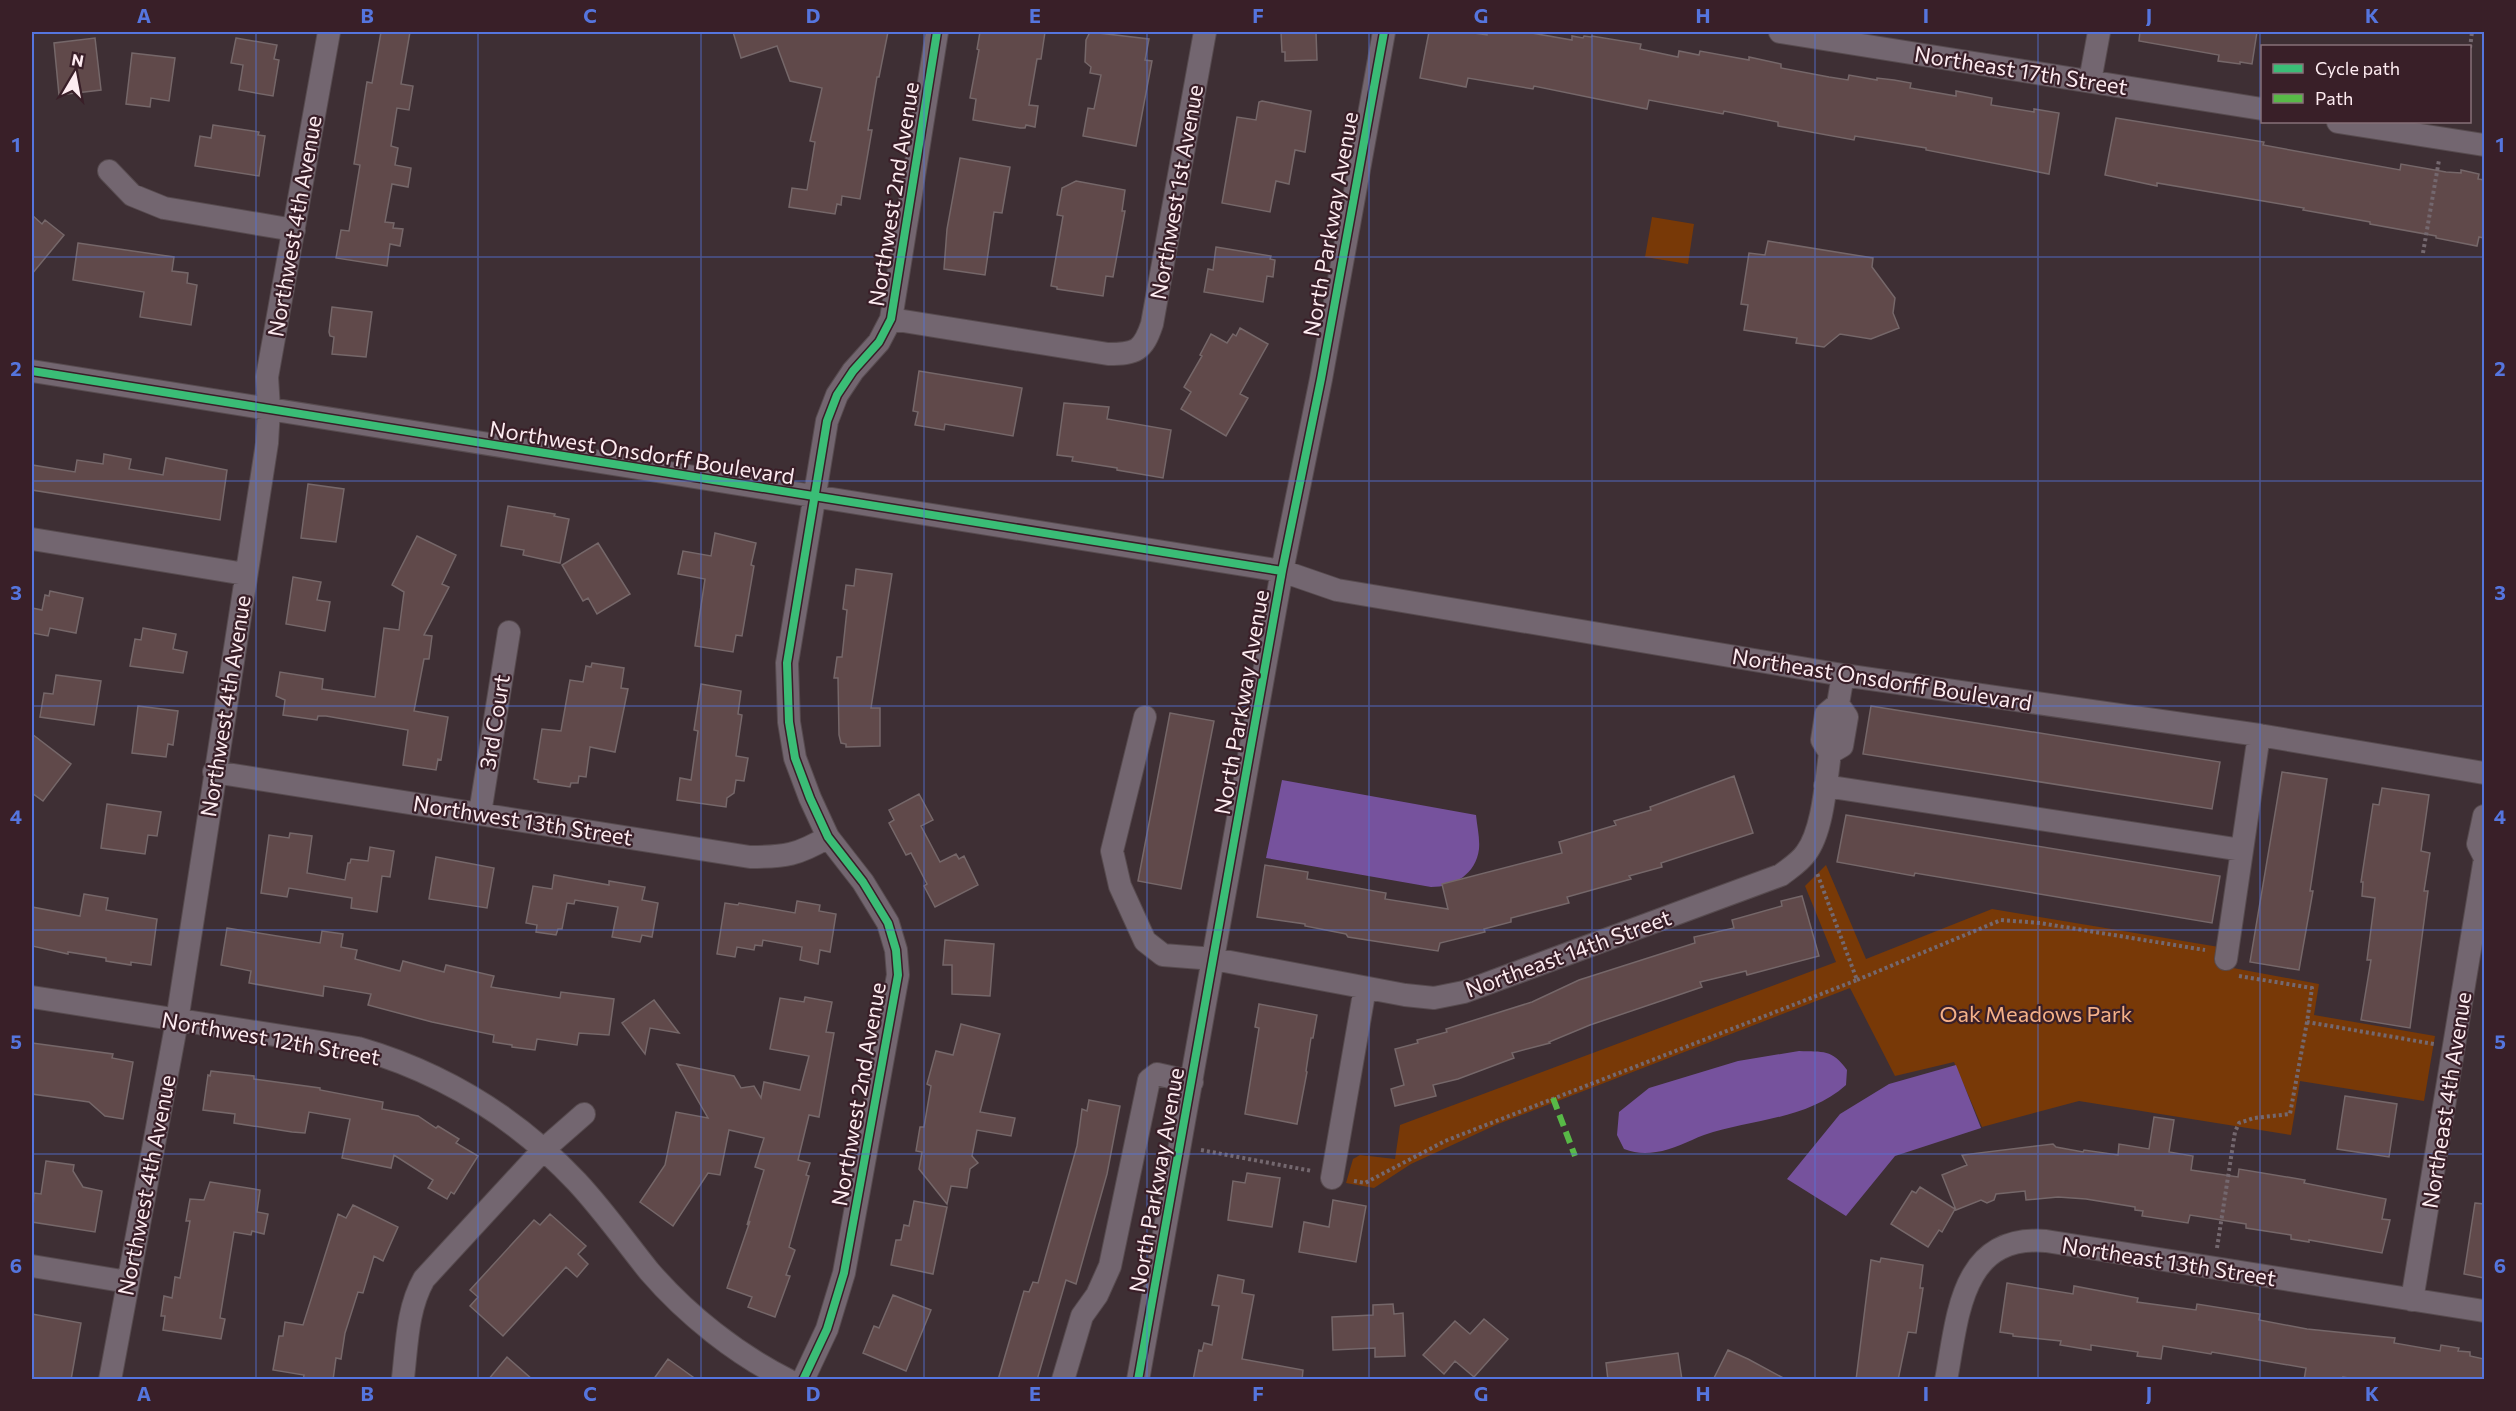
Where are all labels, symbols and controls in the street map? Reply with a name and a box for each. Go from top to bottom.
text: A [137,3,151,27]
text: B [360,3,374,27]
text: C [583,3,597,27]
text: D [806,3,820,27]
text: E [1029,3,1041,27]
text: F [1252,3,1264,27]
text: G [1474,3,1488,27]
text: H [1696,3,1711,27]
text: I [1923,3,1929,27]
text: J [2146,3,2152,27]
text: K [2365,3,2379,27]
street label: Northeast 17th Street [1912,40,2130,100]
north arrow [45,45,105,105]
legend [2261,45,2471,123]
text: N [70,49,85,70]
text: Cycle path [2315,57,2400,79]
street label: Northwest 2nd Avenue [862,80,924,308]
street label: Northwest 1st Avenue [1144,82,1208,302]
text: Path [2315,87,2353,109]
street label: North Parkway Avenue [1297,109,1363,339]
street label: Northwest 4th Avenue [261,113,327,339]
text: 1 [11,132,21,156]
text: 1 [2495,132,2505,156]
text: 2 [10,356,22,380]
text: 2 [2494,356,2506,380]
street label: Northwest Onsdorff Boulevard [488,415,796,489]
text: 3 [10,580,22,604]
text: 3 [2494,580,2506,604]
street label: North Parkway Avenue [1208,587,1274,817]
street label: Northwest 4th Avenue [194,593,256,819]
street label: Northeast Onsdorff Boulevard [1730,642,2034,716]
street label: 3rd Court [473,672,515,772]
street label: Northwest 13th Street [411,789,635,851]
text: 4 [10,804,22,828]
text: 4 [2494,804,2506,828]
street label: Northeast 14th Street [1461,903,1675,1003]
street label: Northwest 2nd Avenue [825,980,891,1208]
street label: Northeast 4th Avenue [2416,990,2476,1210]
park label: Oak Meadows Park [1940,1000,2133,1027]
street label: Northwest 12th Street [160,1005,382,1071]
text: 5 [10,1029,22,1053]
text: 5 [2494,1029,2506,1053]
street label: North Parkway Avenue [1123,1065,1189,1295]
street label: Northwest 4th Avenue [111,1072,181,1298]
street label: Northeast 13th Street [2060,1231,2278,1291]
text: 6 [10,1253,22,1277]
text: 6 [2494,1253,2506,1277]
text: A [137,1381,151,1405]
text: B [360,1381,374,1405]
text: C [583,1381,597,1405]
text: D [806,1381,820,1405]
text: E [1029,1381,1041,1405]
text: F [1252,1381,1264,1405]
text: G [1474,1381,1488,1405]
text: H [1696,1381,1711,1405]
text: I [1923,1381,1929,1405]
text: J [2146,1381,2152,1405]
text: K [2365,1381,2379,1405]

